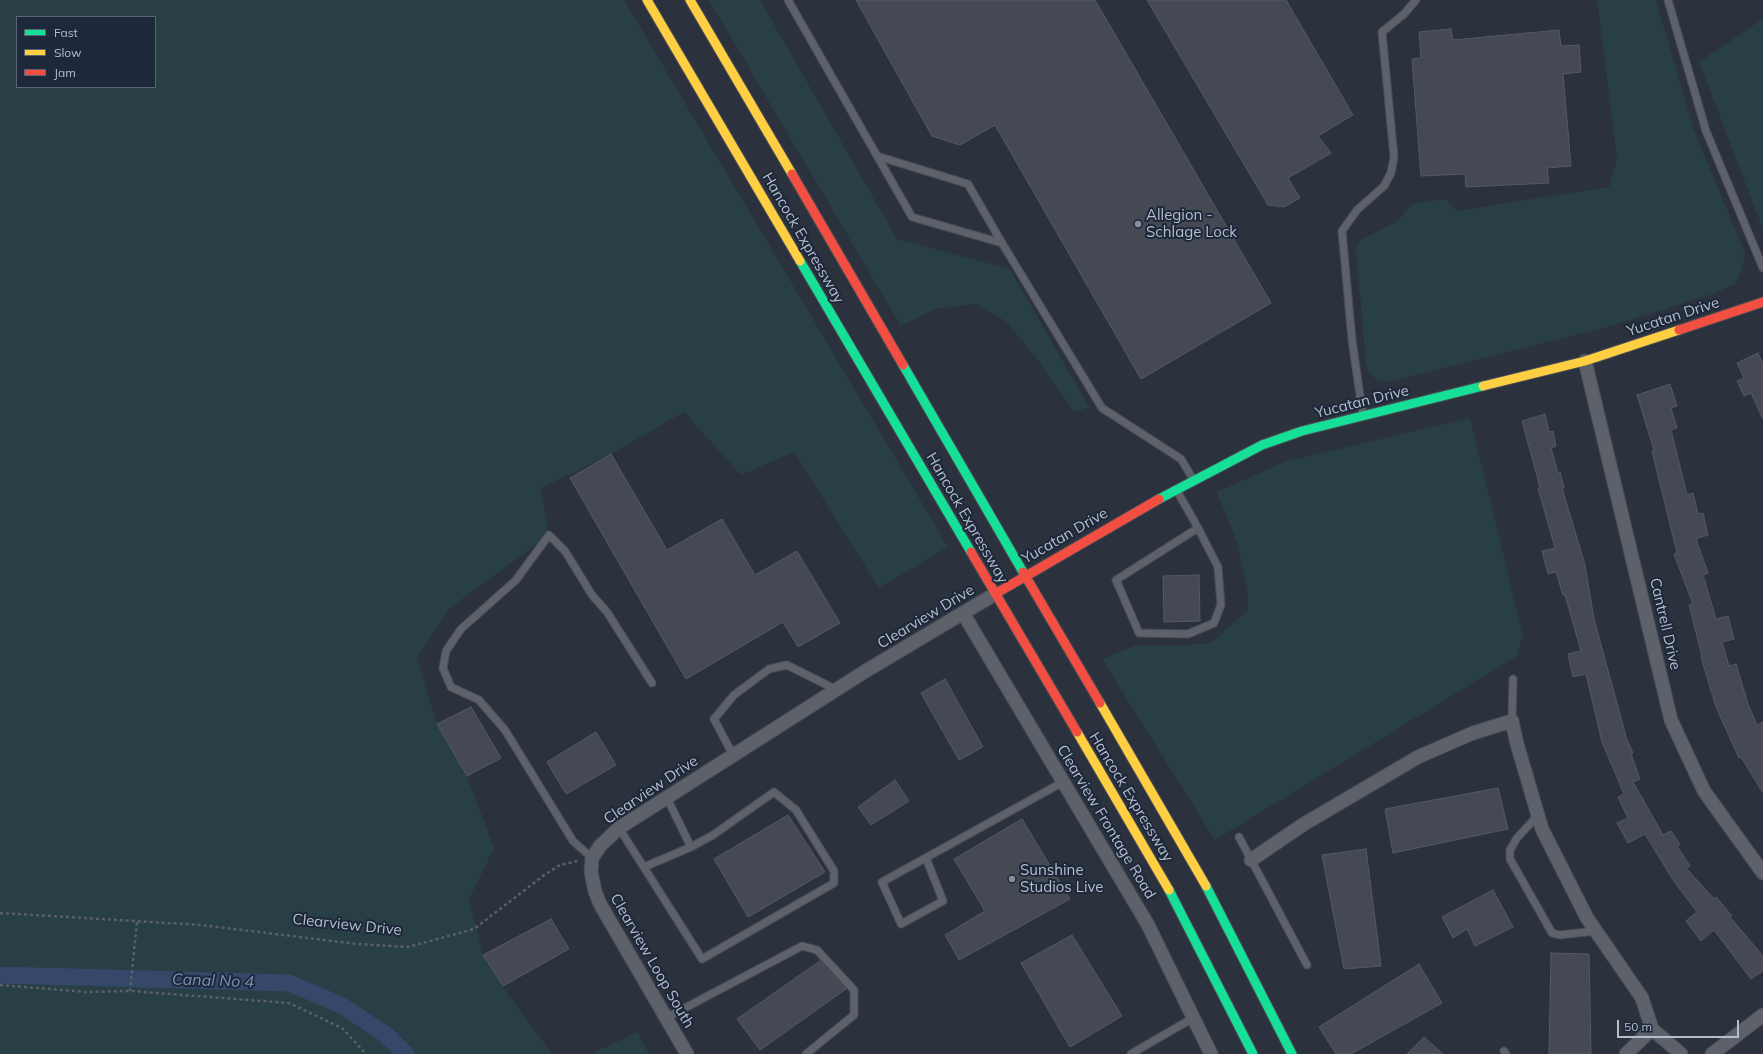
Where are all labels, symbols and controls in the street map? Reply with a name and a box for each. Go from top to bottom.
legend [16,16,156,88]
text: Fast [54,25,78,40]
text: Slow [54,45,82,60]
text: Jam [54,65,76,80]
street label: Hancock Expressway [758,169,848,307]
place label: Allegion - Schlage Lock [1146,206,1237,241]
marker: Allegion - Schlage Lock [1133,219,1143,229]
street label: Yucatan Drive [1624,294,1722,340]
street label: Yucatan Drive [1313,382,1411,422]
street label: Hancock Expressway [922,449,1012,587]
street label: Yucatan Drive [1019,504,1111,568]
street label: Cantrell Drive [1646,576,1684,672]
street label: Clearview Drive [874,581,978,653]
street label: Hancock Expressway [1085,729,1177,865]
street label: Clearview Frontage Road [1053,742,1159,902]
street label: Clearview Drive [601,752,701,828]
place label: Sunshine Studios Live [1020,861,1103,896]
marker: Sunshine Studios Live [1007,874,1017,884]
street label: Clearview Loop South [606,891,698,1031]
street label: Clearview Drive [292,910,402,940]
water label: Canal No 4 [172,970,254,992]
scale bar [1619,1012,1741,1038]
text: 50 m [1624,1019,1652,1034]

